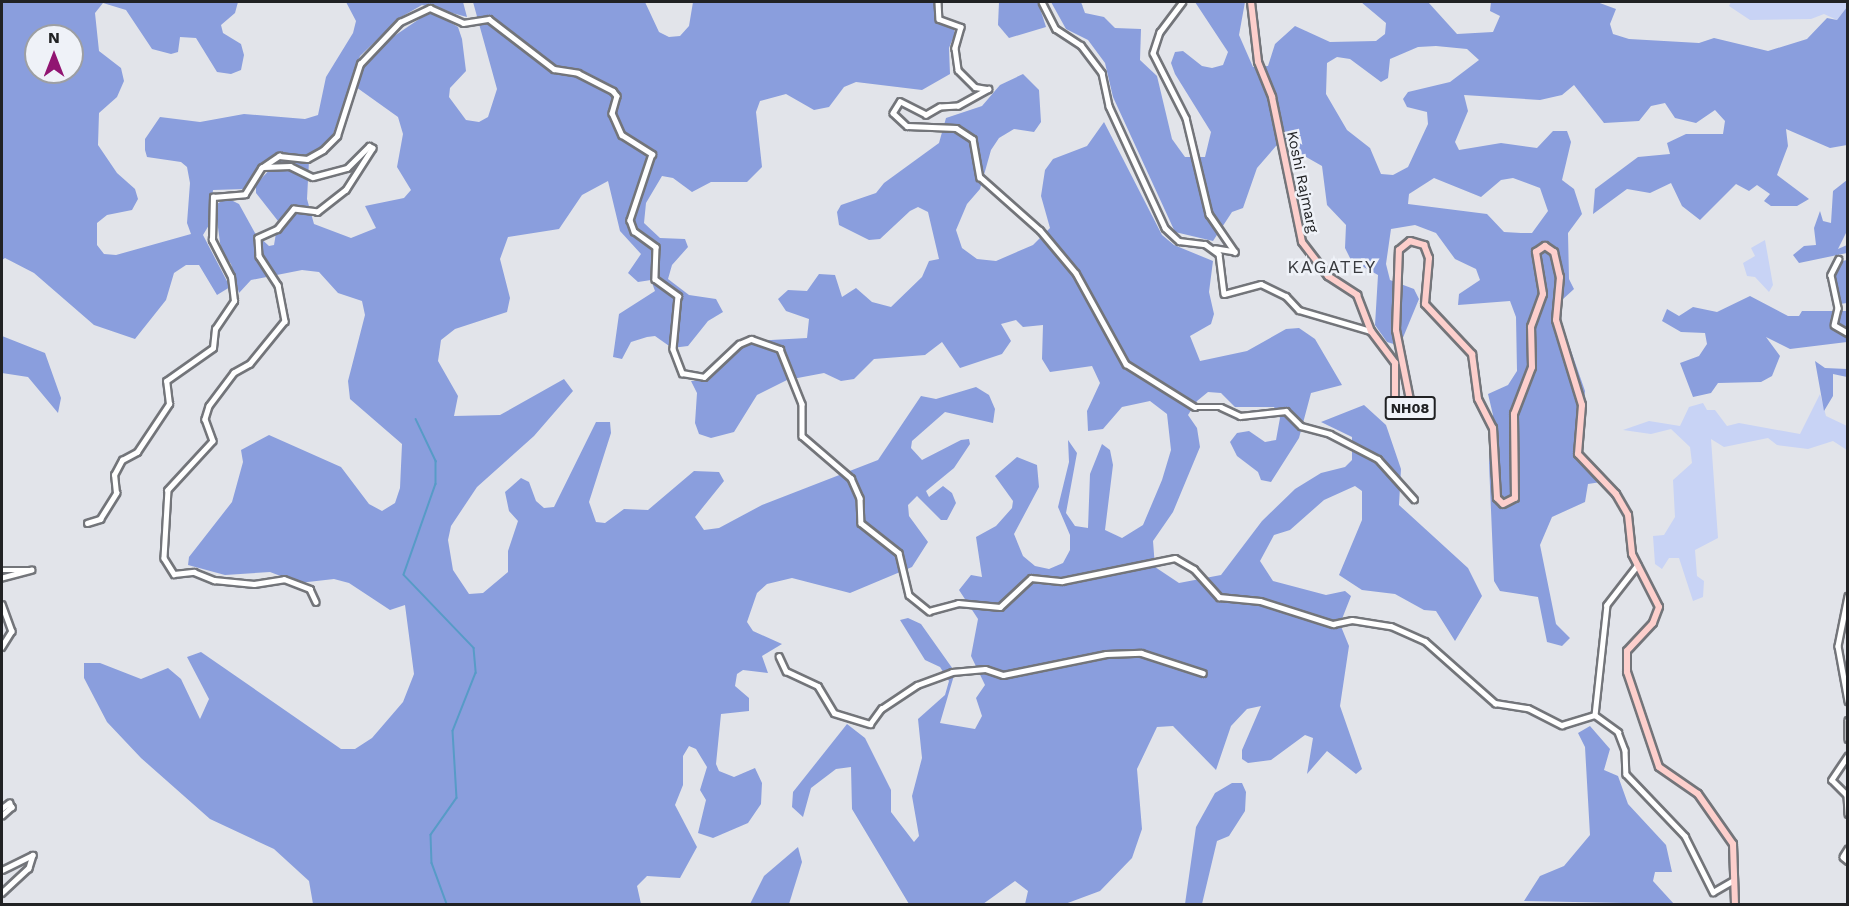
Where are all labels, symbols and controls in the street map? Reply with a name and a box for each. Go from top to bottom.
north arrow [24,24,84,84]
text: N [48,28,60,47]
street label: Koshi Rajmarg [1282,130,1322,234]
district label: KAGATEY [1287,256,1377,278]
road number: NH08 [1384,397,1436,419]

